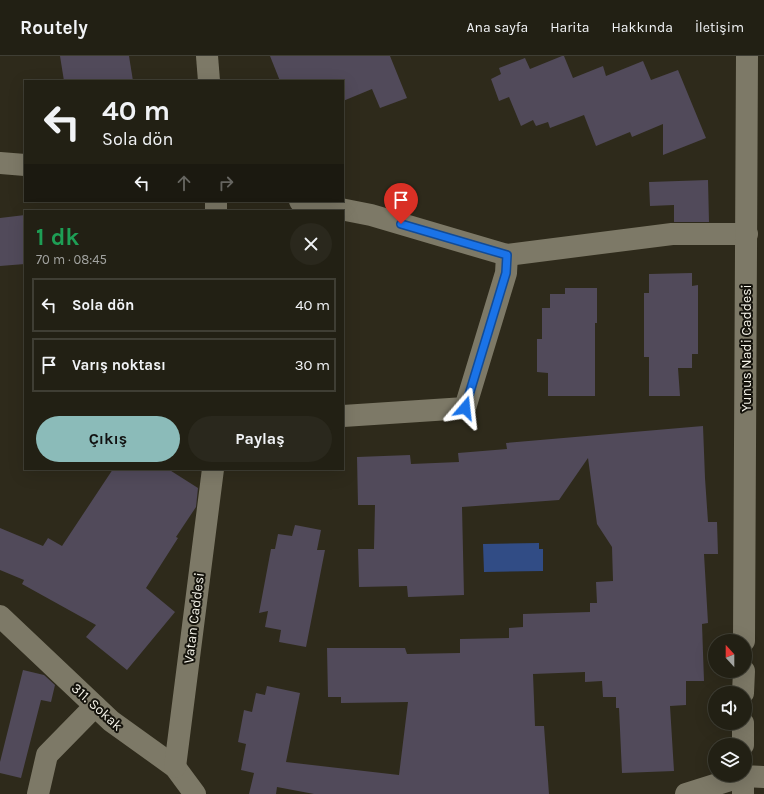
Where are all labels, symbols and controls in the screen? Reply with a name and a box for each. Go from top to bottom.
text: Routely [20,17,88,39]
text: Ana sayfa [467,19,528,36]
text: Harita [550,19,589,36]
text: Hakkında [611,19,673,36]
text: İletişim [695,19,744,36]
text: 40 m [102,94,170,127]
icon: left [36,96,88,148]
text: Sola dön [102,128,173,150]
icon: left [131,172,153,194]
icon: ahead [173,172,195,194]
icon: right [215,172,237,194]
pin [384,183,418,224]
icon: arrive [390,189,412,211]
text: 1 dk [36,223,80,251]
button: close [290,223,332,265]
text: 70 m · 08:45 [36,252,107,267]
street label: Yunus Nadi Caddesi [738,284,755,412]
icon: left [38,294,60,316]
text: Sola dön [72,296,134,314]
text: 40 m [295,296,330,314]
icon: arrive [38,354,60,376]
text: Varış noktası [72,356,166,374]
text: 30 m [295,356,330,374]
position arrow [444,387,486,429]
button: Çıkış [36,416,180,462]
button: Paylaş [188,416,332,462]
street label: Vatan Caddesi [180,572,208,664]
north arrow [708,634,752,678]
map controls [708,634,752,782]
street label: 311. Sokak [68,680,126,734]
button: sound [708,686,752,730]
button: layers [708,738,752,782]

